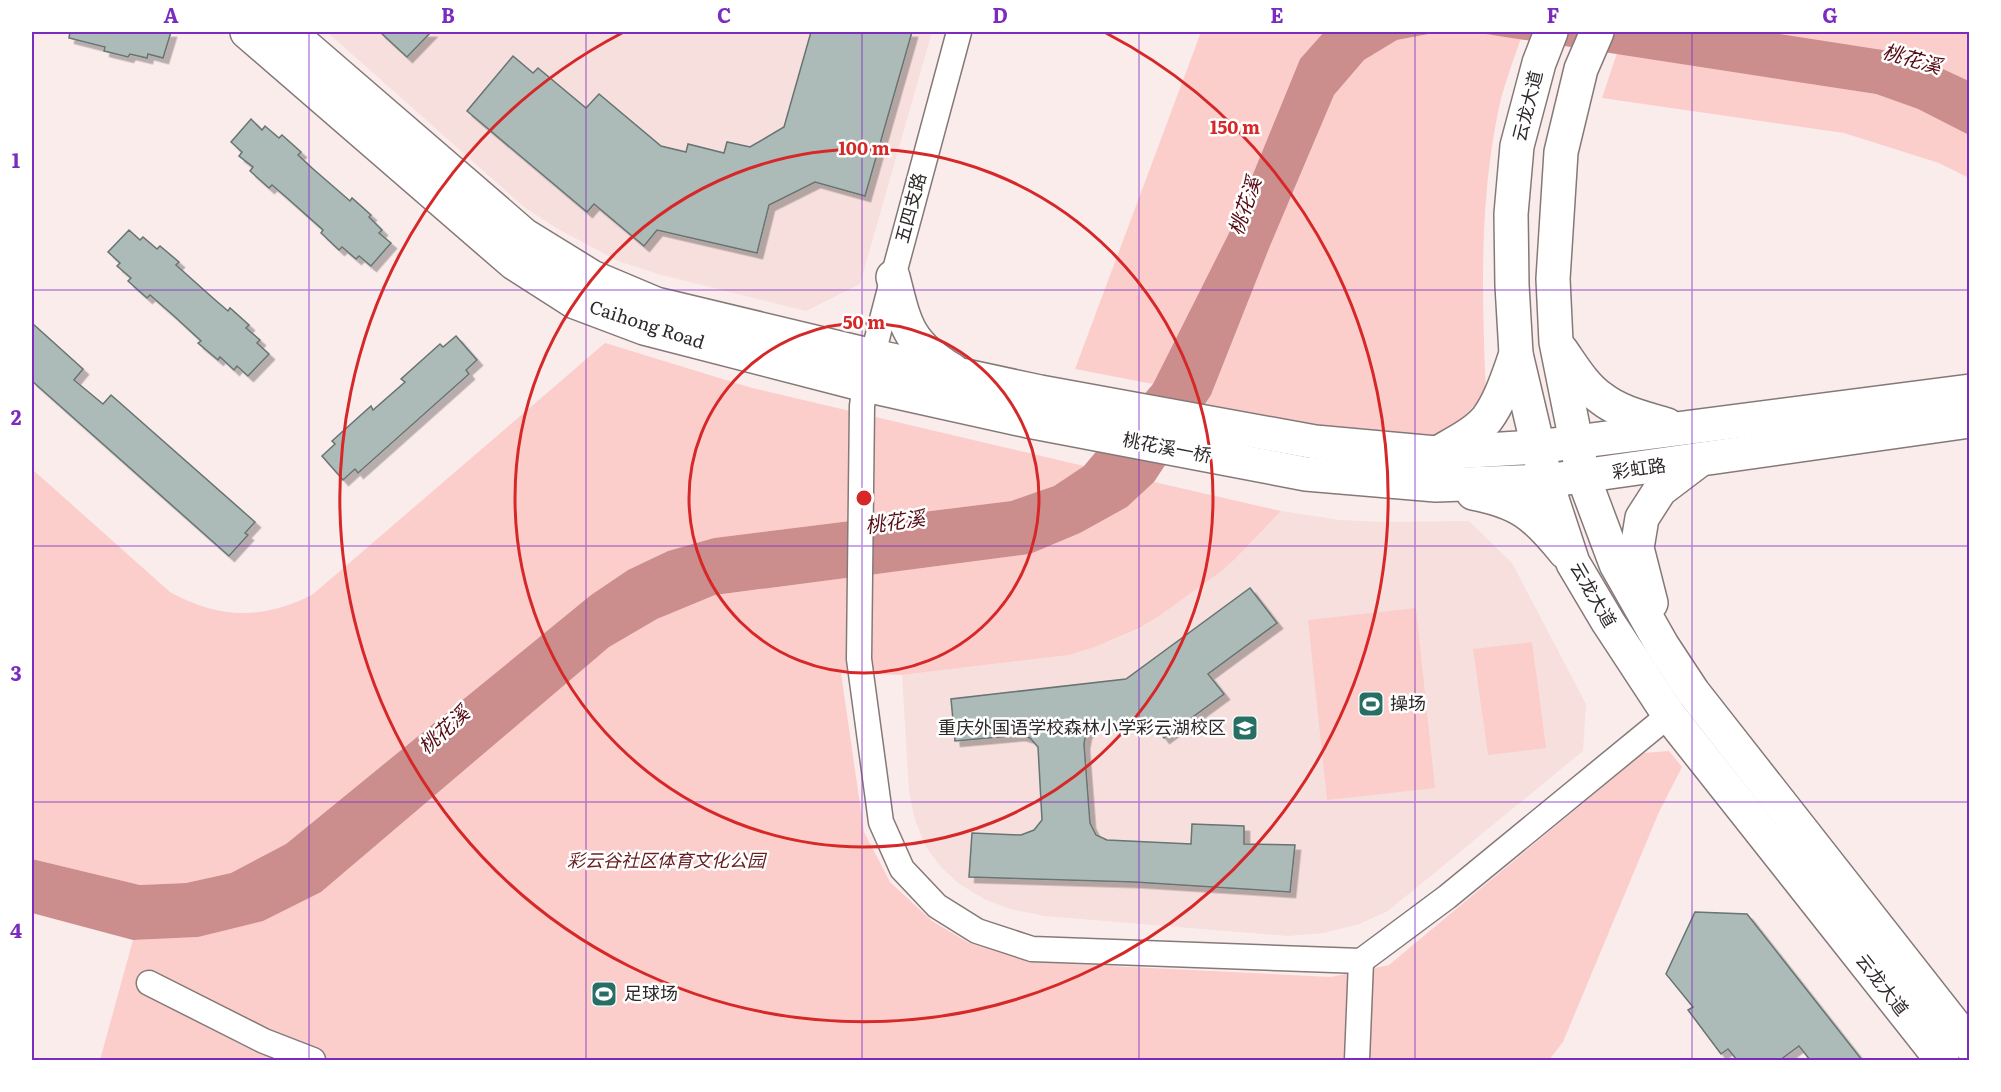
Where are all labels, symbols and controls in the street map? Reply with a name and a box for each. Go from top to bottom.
text: A [163,0,179,29]
text: B [441,0,455,29]
text: C [717,0,731,29]
text: D [992,0,1008,29]
text: E [1270,0,1284,29]
text: F [1547,0,1560,29]
text: G [1822,0,1838,29]
water label: 桃花溪 [1880,34,1947,80]
street label: 云龙大道 [1505,67,1548,144]
text: 150 m [1210,113,1260,140]
text: 100 m [838,134,890,161]
text: 1 [12,144,20,174]
street label: 五四支路 [887,169,932,246]
water label: 桃花溪 [1219,170,1268,239]
street label: Caihong Road [586,292,708,355]
text: 50 m [843,308,885,335]
text: 2 [11,401,22,431]
street label: 桃花溪一桥 [1121,425,1214,468]
street label: 彩虹路 [1610,450,1667,485]
centre of rings [854,488,874,508]
water label: 桃花溪 [863,501,928,539]
street label: 云龙大道 [1565,556,1624,632]
text: 3 [10,657,22,687]
sports icon: 操场 [1356,689,1386,719]
place label: 操场 [1390,689,1426,716]
water label: 桃花溪 [410,696,476,760]
place label: 重庆外国语学校森林小学彩云湖校区 [938,713,1226,740]
school or university icon: 重庆外国语学校森林小学彩云湖校区 [1230,713,1260,743]
park label: 彩云谷社区体育文化公园 [567,846,768,873]
text: 4 [10,914,22,944]
street label: 云龙大道 [1850,947,1916,1021]
sports icon: 足球场 [589,979,619,1009]
place label: 足球场 [624,979,678,1006]

